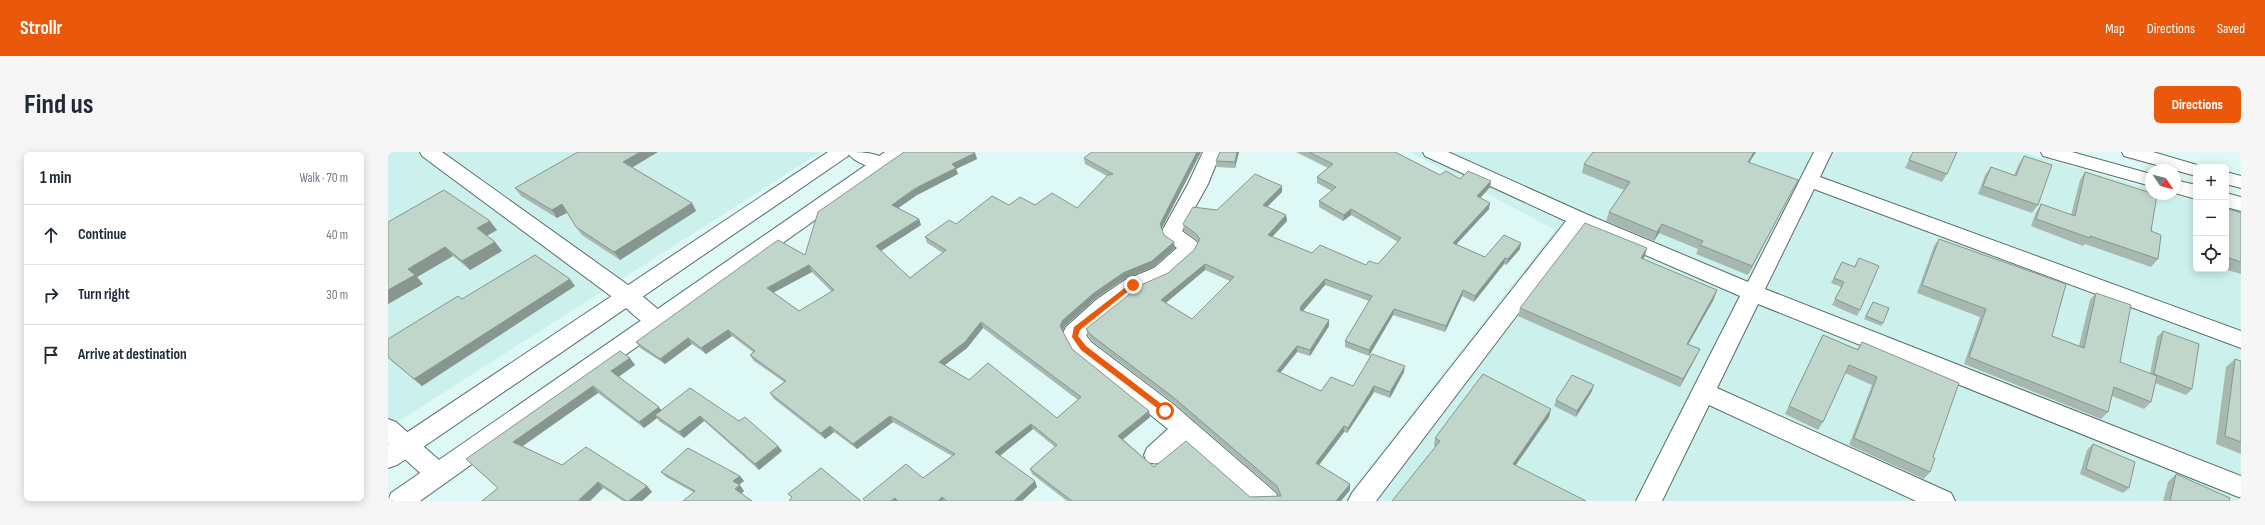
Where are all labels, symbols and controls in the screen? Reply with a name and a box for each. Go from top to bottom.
text: Strollr [20,17,62,40]
text: Map [2105,20,2125,37]
text: Directions [2147,20,2195,37]
text: Saved [2217,20,2245,37]
button: Directions [2154,86,2241,123]
text: Find us [24,88,93,121]
north arrow [2145,164,2181,200]
map controls [2193,164,2229,272]
button: + [2193,164,2229,200]
text: 1 min [40,168,72,188]
text: Walk · 70 m [299,170,348,186]
button: − [2193,200,2229,236]
icon: ahead [40,224,62,246]
text: Continue [78,225,127,244]
text: 40 m [326,227,348,243]
button: locate [2193,236,2229,272]
route end [1124,276,1142,294]
icon: right [40,284,62,306]
text: Turn right [78,285,130,304]
text: 30 m [326,287,348,303]
icon: arrive [40,344,62,366]
text: Arrive at destination [78,345,187,364]
route start [1156,402,1174,420]

